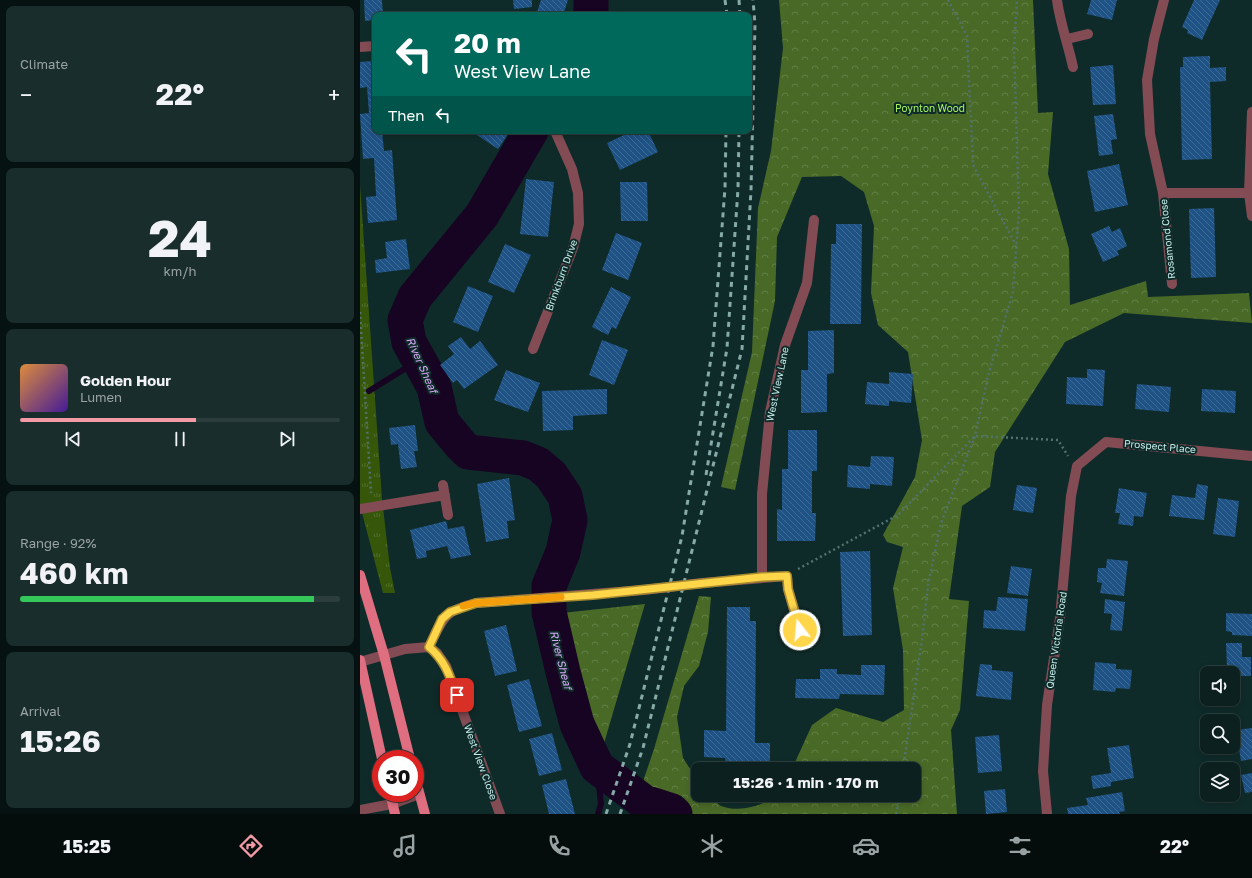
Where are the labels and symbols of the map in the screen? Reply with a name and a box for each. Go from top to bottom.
park label: Poynton Wood [895,102,965,114]
street label: Rosamond Close [1157,198,1177,280]
street label: Brinkburn Drive [543,238,579,312]
water label: River Sheaf [404,335,441,397]
street label: West View Lane [763,345,791,422]
street label: Prospect Place [1124,437,1197,455]
street label: Queen Victoria Road [1043,591,1069,689]
position arrow [779,609,821,651]
water label: River Sheaf [548,629,576,693]
pin [440,678,474,712]
street label: West View Close [462,723,500,802]
speed limit sign: 30 [372,750,424,802]

